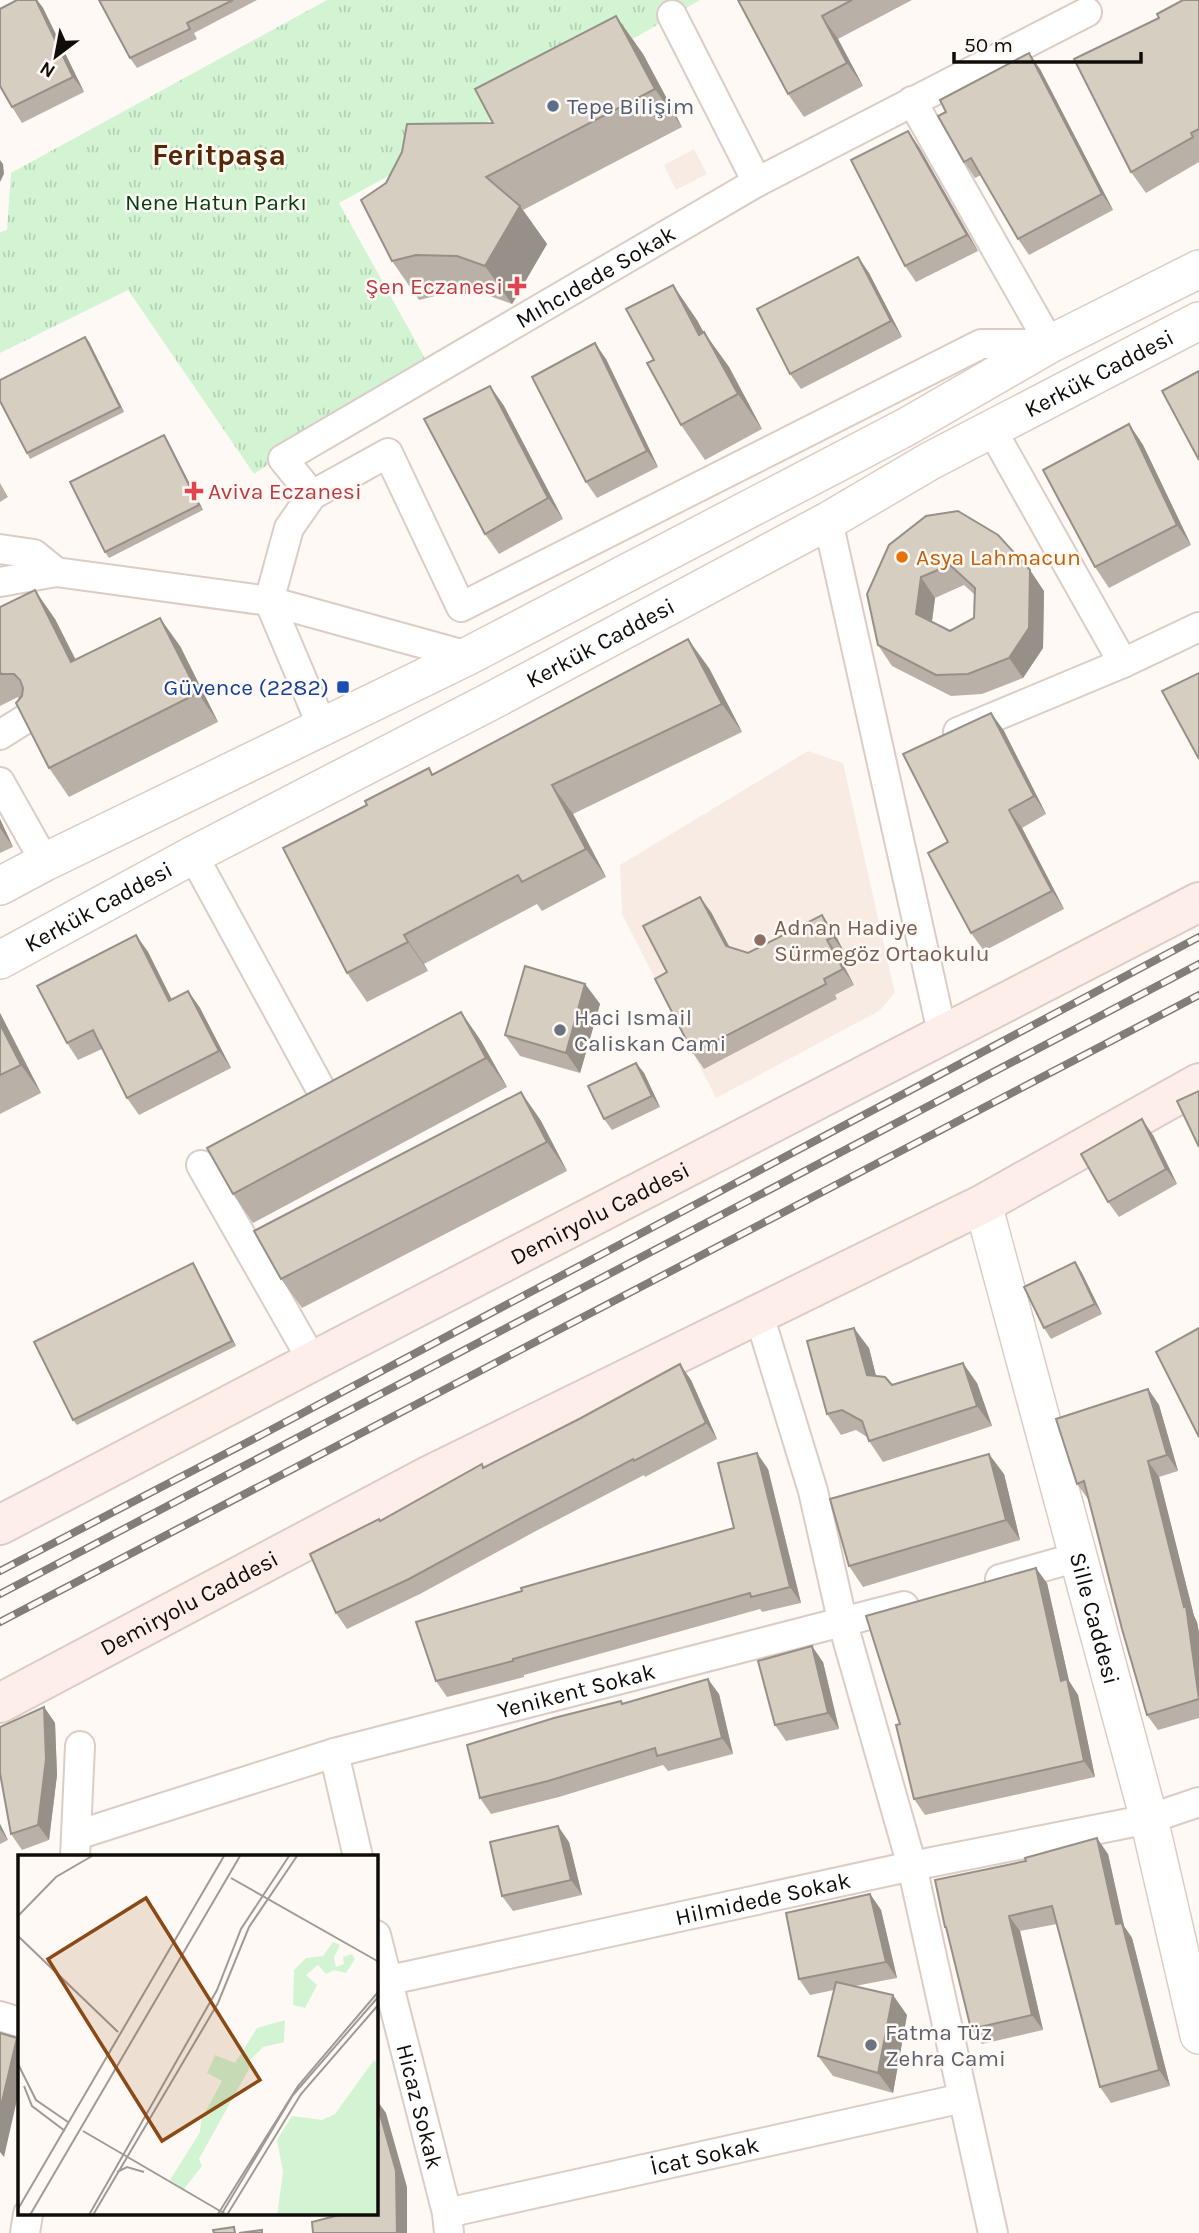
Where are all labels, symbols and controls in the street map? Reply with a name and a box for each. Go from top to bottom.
north arrow [21,21,91,91]
scale bar [954,21,1141,65]
text: 50 m [964,33,1013,57]
text: N [36,57,59,83]
place label: Tepe Bilişim [567,93,694,120]
marker: Tepe Bilişim [545,98,561,114]
district label: Feritpaşa [152,137,286,173]
park label: Nene Hatun Parkı [125,189,307,216]
street label: Mıhcıdede Sokak [511,220,680,334]
place label: Şen Eczanesi [365,273,503,300]
marker: Şen Eczanesi [509,278,525,294]
street label: Kerkük Caddesi [1020,324,1178,423]
place label: Aviva Eczanesi [208,478,362,505]
marker: Aviva Eczanesi [186,483,202,499]
place label: Asya Lahmacun [916,544,1081,571]
marker: Asya Lahmacun [894,549,910,565]
street label: Kerkük Caddesi [522,593,679,694]
place label: Güvence (2282) [163,674,329,701]
marker: Güvence (2282) [335,679,351,695]
street label: Kerkük Caddesi [20,856,177,958]
place label: Adnan Hadiye Sürmegöz Ortaokulu [774,914,990,967]
marker: Adnan Hadiye Sürmegöz Ortaokulu [752,932,768,948]
place label: Haci Ismail Caliskan Cami [574,1004,726,1057]
marker: Haci Ismail Caliskan Cami [552,1022,568,1038]
street label: Demiryolu Caddesi [506,1156,694,1271]
street label: Demiryolu Caddesi [96,1545,283,1661]
street label: Sille Caddesi [1064,1549,1125,1687]
street label: Yenikent Sokak [495,1658,658,1724]
inset map [18,1855,378,2216]
street label: Hilmidede Sokak [673,1867,853,1931]
place label: Fatma Tüz Zehra Cami [885,2019,1006,2072]
marker: Fatma Tüz Zehra Cami [863,2037,879,2053]
street label: Hicaz Sokak [390,2041,448,2172]
street label: İcat Sokak [648,2131,762,2181]

